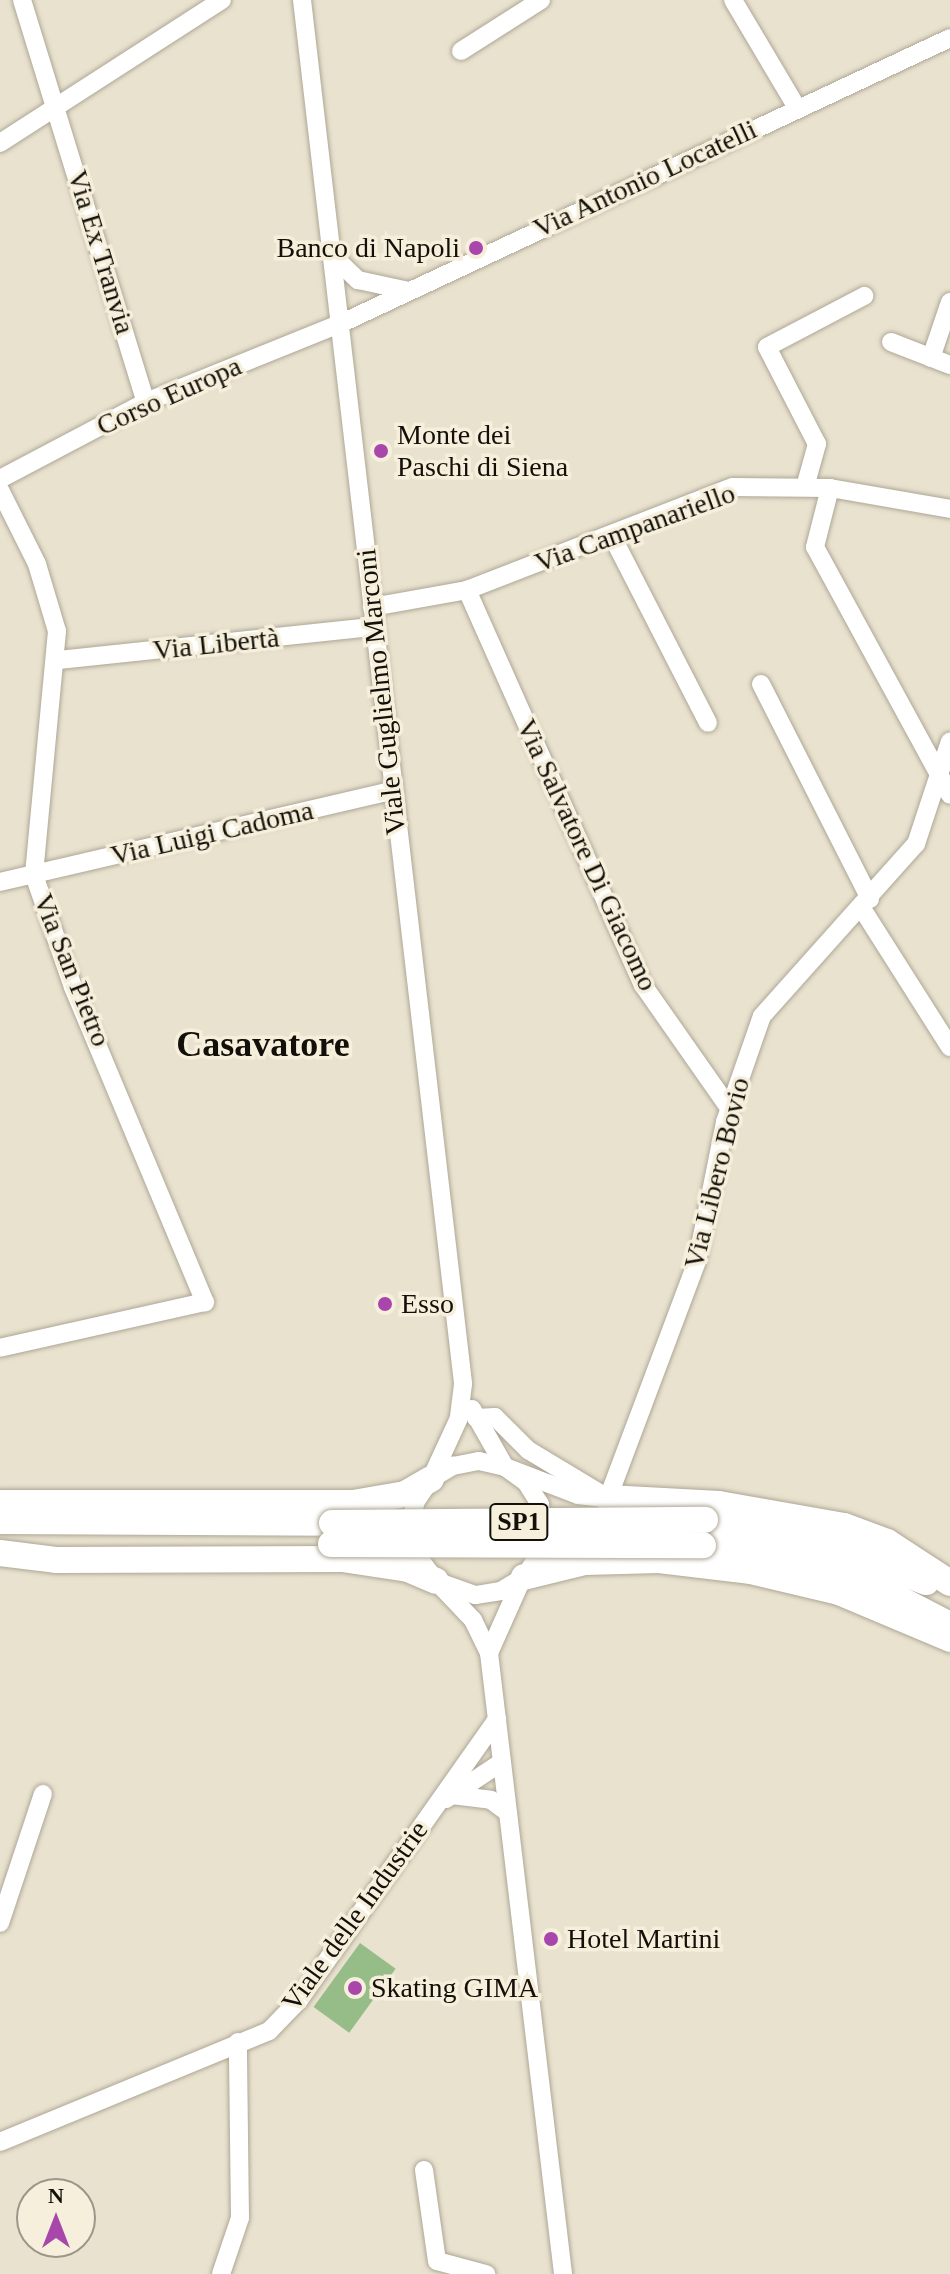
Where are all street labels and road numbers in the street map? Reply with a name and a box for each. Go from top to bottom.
street label: Via Antonio Locatelli [527,112,763,246]
street label: Via Ex Tranvia [60,166,142,338]
street label: Corso Europa [91,349,247,443]
street label: Via Campanariello [530,476,740,580]
street label: Viale Guglielmo Marconi [349,547,413,837]
street label: Via Libertà [151,621,281,667]
street label: Via Salvatore Di Giacomo [509,714,665,996]
street label: Via Luigi Cadoma [108,793,316,873]
street label: Via San Pietro [26,889,118,1051]
street label: Via Libero Bovio [677,1074,757,1272]
road number: SP1 [489,1500,549,1544]
street label: Viale delle Industrie [275,1814,435,2018]

